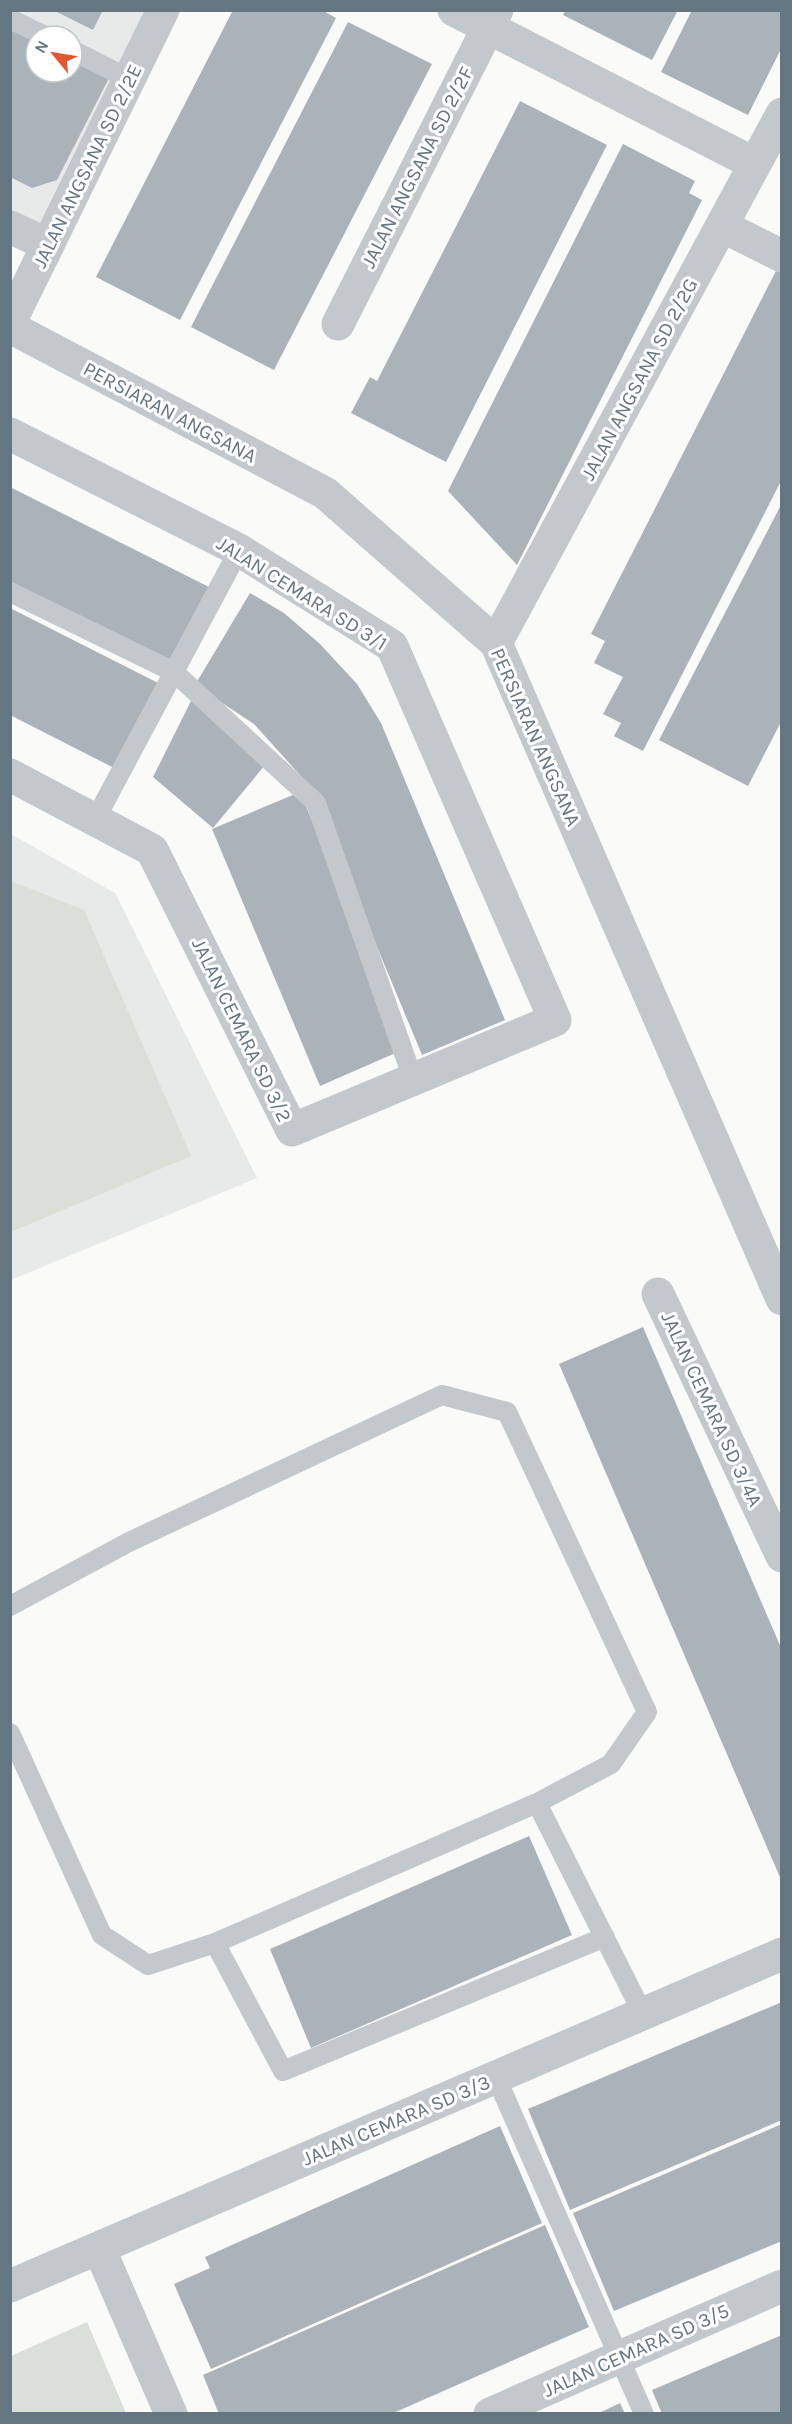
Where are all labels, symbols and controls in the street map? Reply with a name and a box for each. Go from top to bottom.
north arrow [24,24,84,84]
text: N [30,37,53,56]
street label: JALAN ANGSANA SD 2/2E [28,61,147,272]
street label: JALAN ANGSANA SD 2/2F [357,63,478,272]
street label: JALAN ANGSANA SD 2/2G [576,274,702,484]
street label: PERSIARAN ANGSANA [79,357,260,468]
street label: JALAN CEMARA SD 3/1 [212,532,391,655]
street label: PERSIARAN ANGSANA [486,644,585,830]
street label: JALAN CEMARA SD 3/2 [187,935,296,1126]
street label: JALAN CEMARA SD 3/4A [656,1308,767,1510]
street label: JALAN CEMARA SD 3/3 [299,2070,493,2170]
street label: JALAN CEMARA SD 3/5 [540,2299,733,2402]

